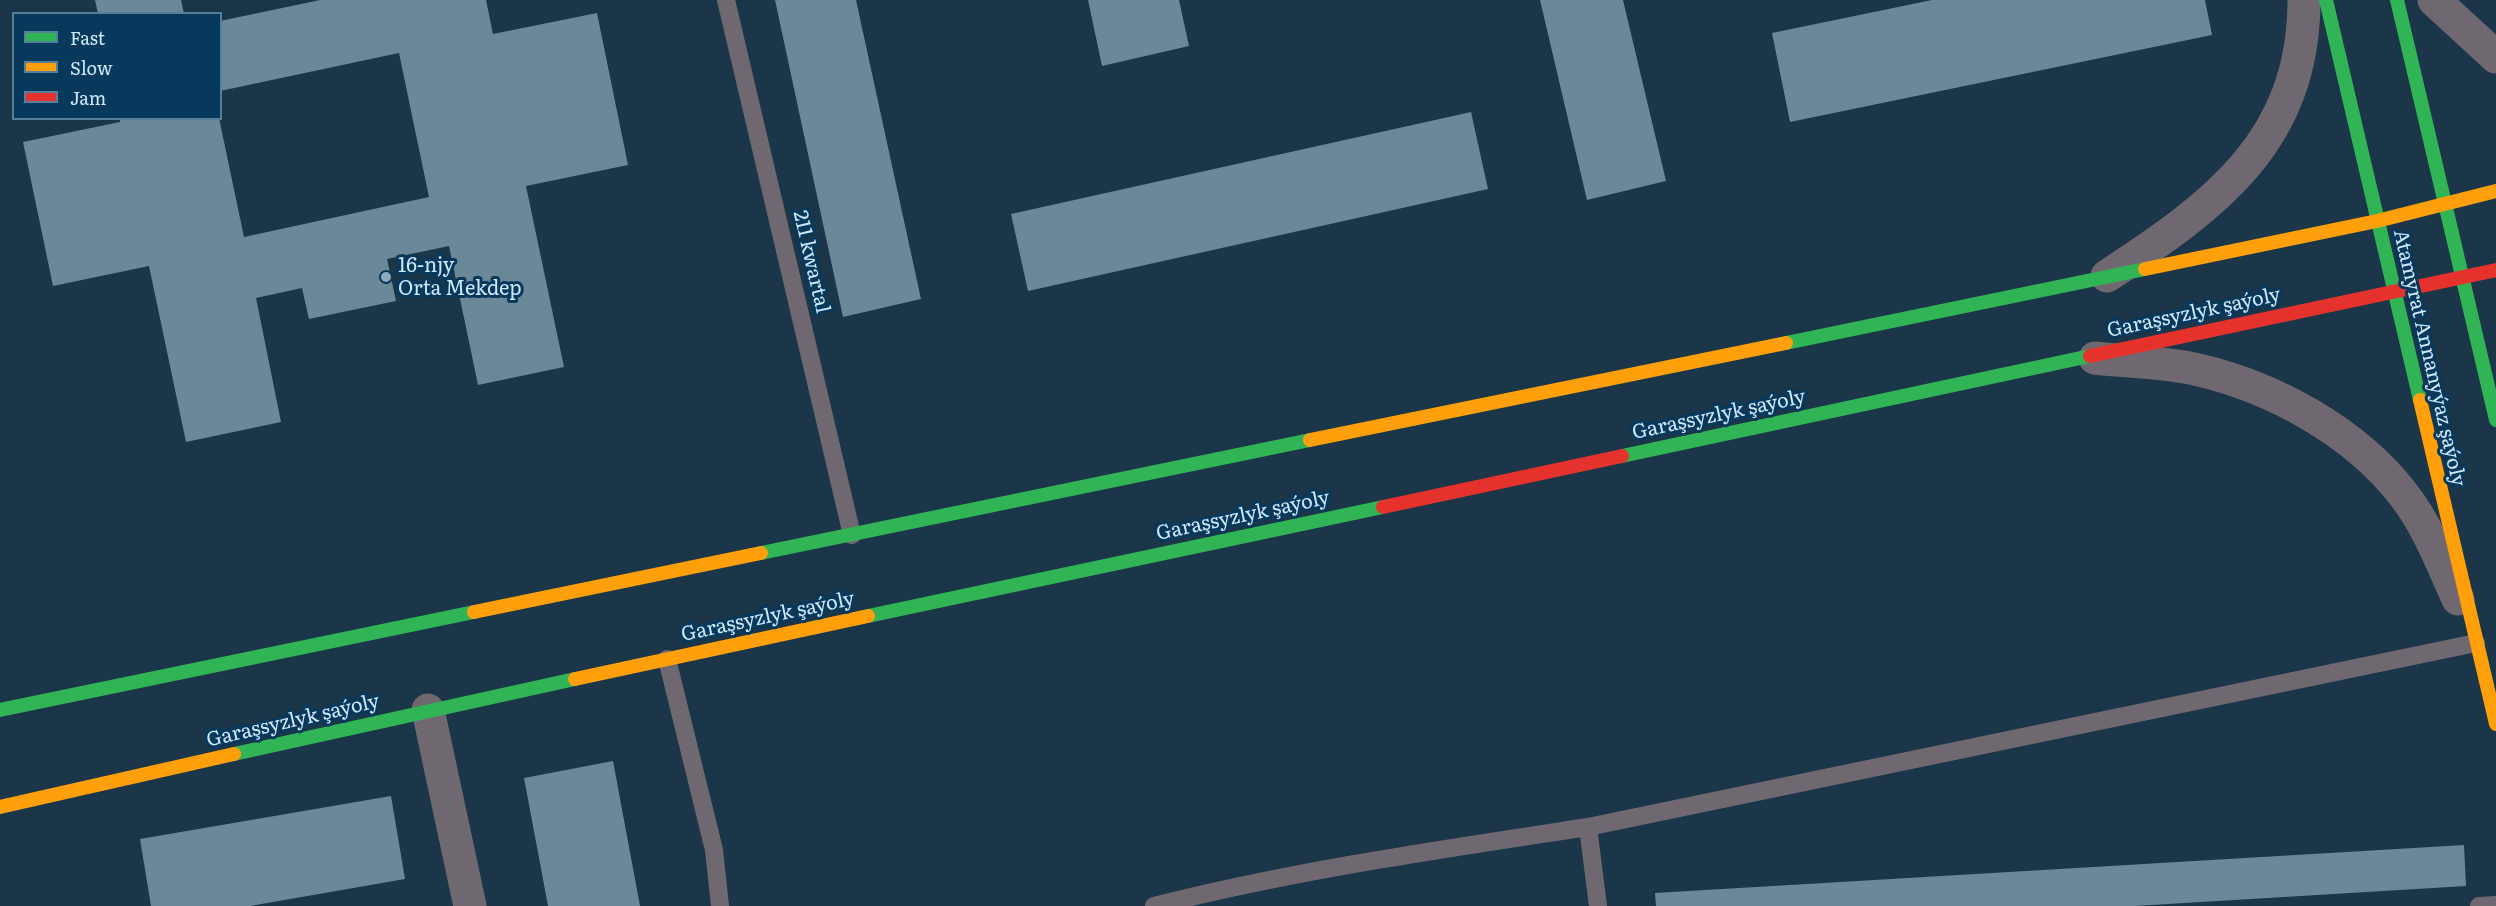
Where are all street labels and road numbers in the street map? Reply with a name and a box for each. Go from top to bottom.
street label: 211 kwartal [788,208,834,316]
street label: Atamyrat Annanyýaz şaýoly [2388,227,2470,489]
street label: Garaşsyzlyk şaýoly [2105,283,2283,343]
street label: Garaşsyzlyk şaýoly [1630,385,1808,445]
street label: Garaşsyzlyk şaýoly [1154,486,1332,546]
street label: Garaşsyzlyk şaýoly [679,587,857,647]
street label: Garaşsyzlyk şaýoly [204,689,382,753]

